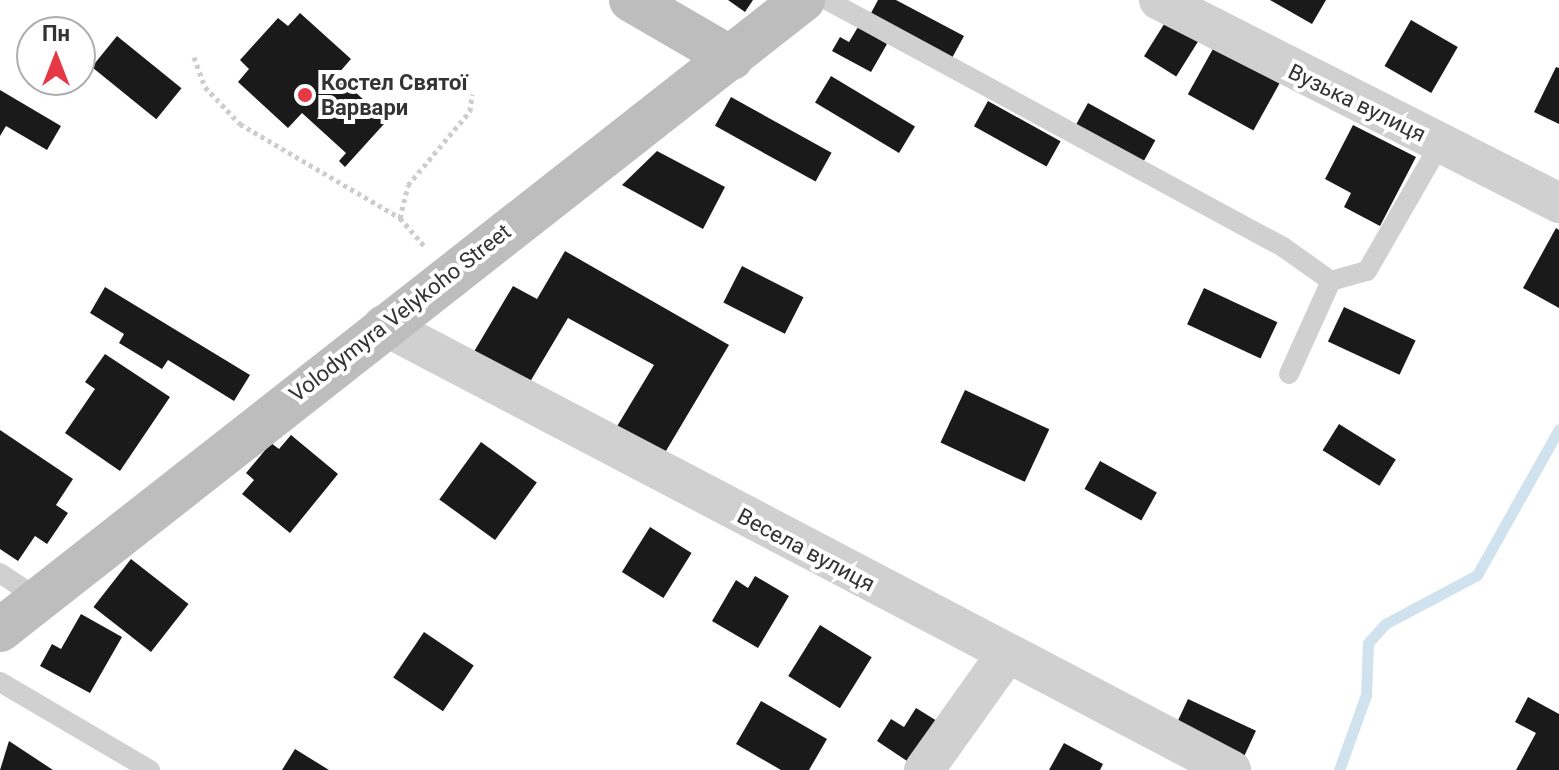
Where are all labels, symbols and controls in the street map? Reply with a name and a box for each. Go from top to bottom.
north arrow [16,16,96,96]
text: Пн [42,21,70,46]
street label: Вузька вулиця [1284,58,1430,148]
place label: Костел Святої Варвари [321,69,468,120]
marker: Костел Святої Варвари [296,86,314,104]
street label: Volodymyra Velykoho Street [284,218,516,408]
street label: Весела вулиця [733,503,879,597]

